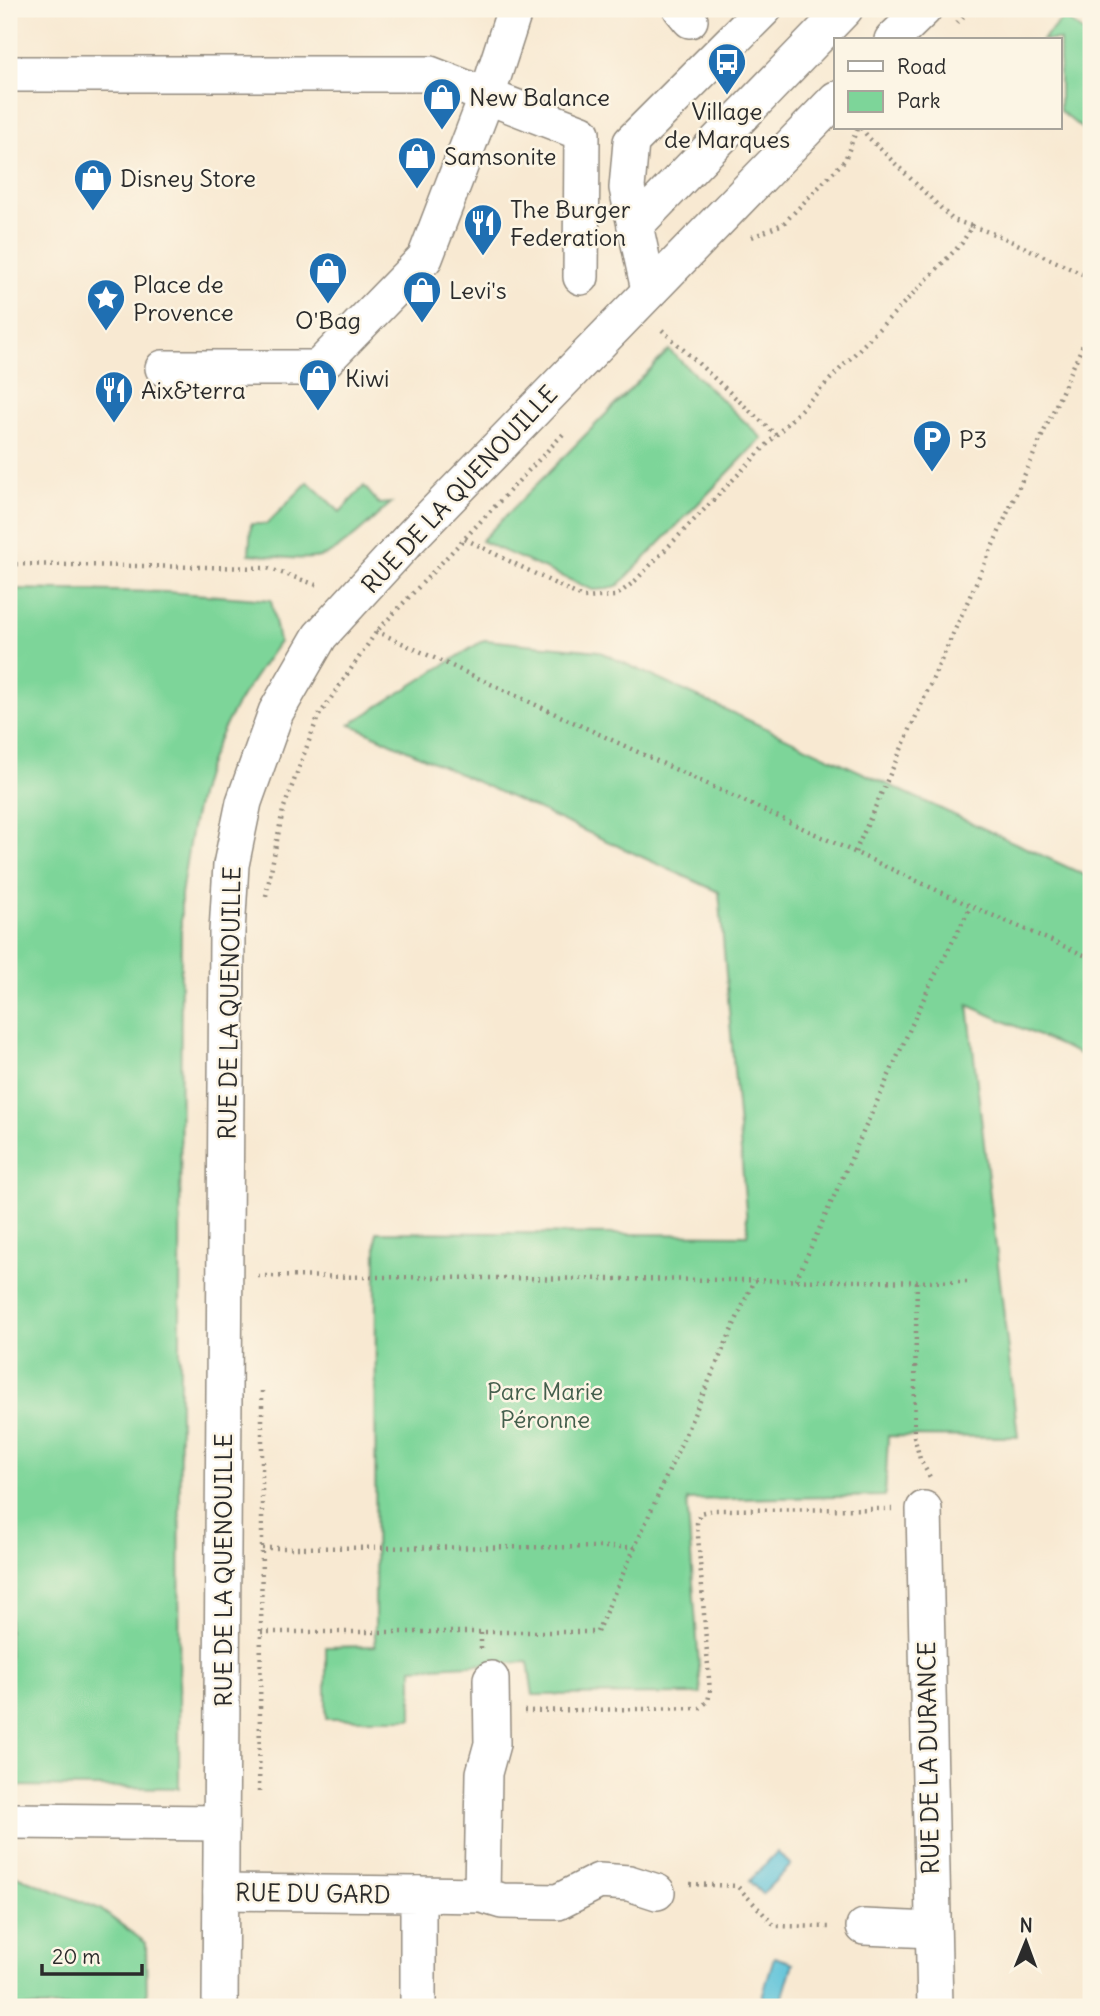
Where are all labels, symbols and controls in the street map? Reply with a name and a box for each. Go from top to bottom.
legend [834,38,1062,130]
bus stop icon: Village de Marques [706,41,748,96]
text: Road [897,53,946,80]
shop icon: New Balance [421,76,463,131]
place label: New Balance [469,82,610,112]
text: Park [897,87,940,114]
place label: Village de Marques [664,96,790,154]
shop icon: Samsonite [396,135,438,190]
place label: Samsonite [444,141,557,171]
shop icon: Disney Store [72,157,114,212]
place label: Disney Store [120,163,256,193]
place label: The Burger Federation [510,194,631,252]
restaurant icon: The Burger Federation [462,202,504,257]
shop icon: O'Bag [307,250,349,305]
place label: Place de Provence [133,269,234,327]
shop icon: Levi's [401,269,443,324]
place label: Levi's [449,275,507,305]
place icon: Place de Provence [85,277,127,332]
place label: O'Bag [295,305,361,335]
shop icon: Kiwi [297,357,339,412]
place label: Kiwi [345,363,389,393]
restaurant icon: Aix&terra [93,369,135,424]
place label: Aix&terra [141,375,246,405]
street label: RUE DE LA QUENOUILLE [355,379,563,599]
parking icon: P3 [911,418,953,473]
place label: P3 [959,424,987,454]
street label: RUE DE LA QUENOUILLE [212,866,246,1140]
park label: Parc Marie Péronne [487,1376,603,1434]
street label: RUE DE LA QUENOUILLE [208,1433,238,1707]
street label: RUE DE LA DURANCE [911,1641,945,1875]
street label: RUE DU GARD [235,1877,391,1909]
north arrow [992,1908,1062,1978]
text: N [1020,1913,1033,1937]
scale bar [42,1932,142,1976]
text: 20 m [52,1943,101,1970]

